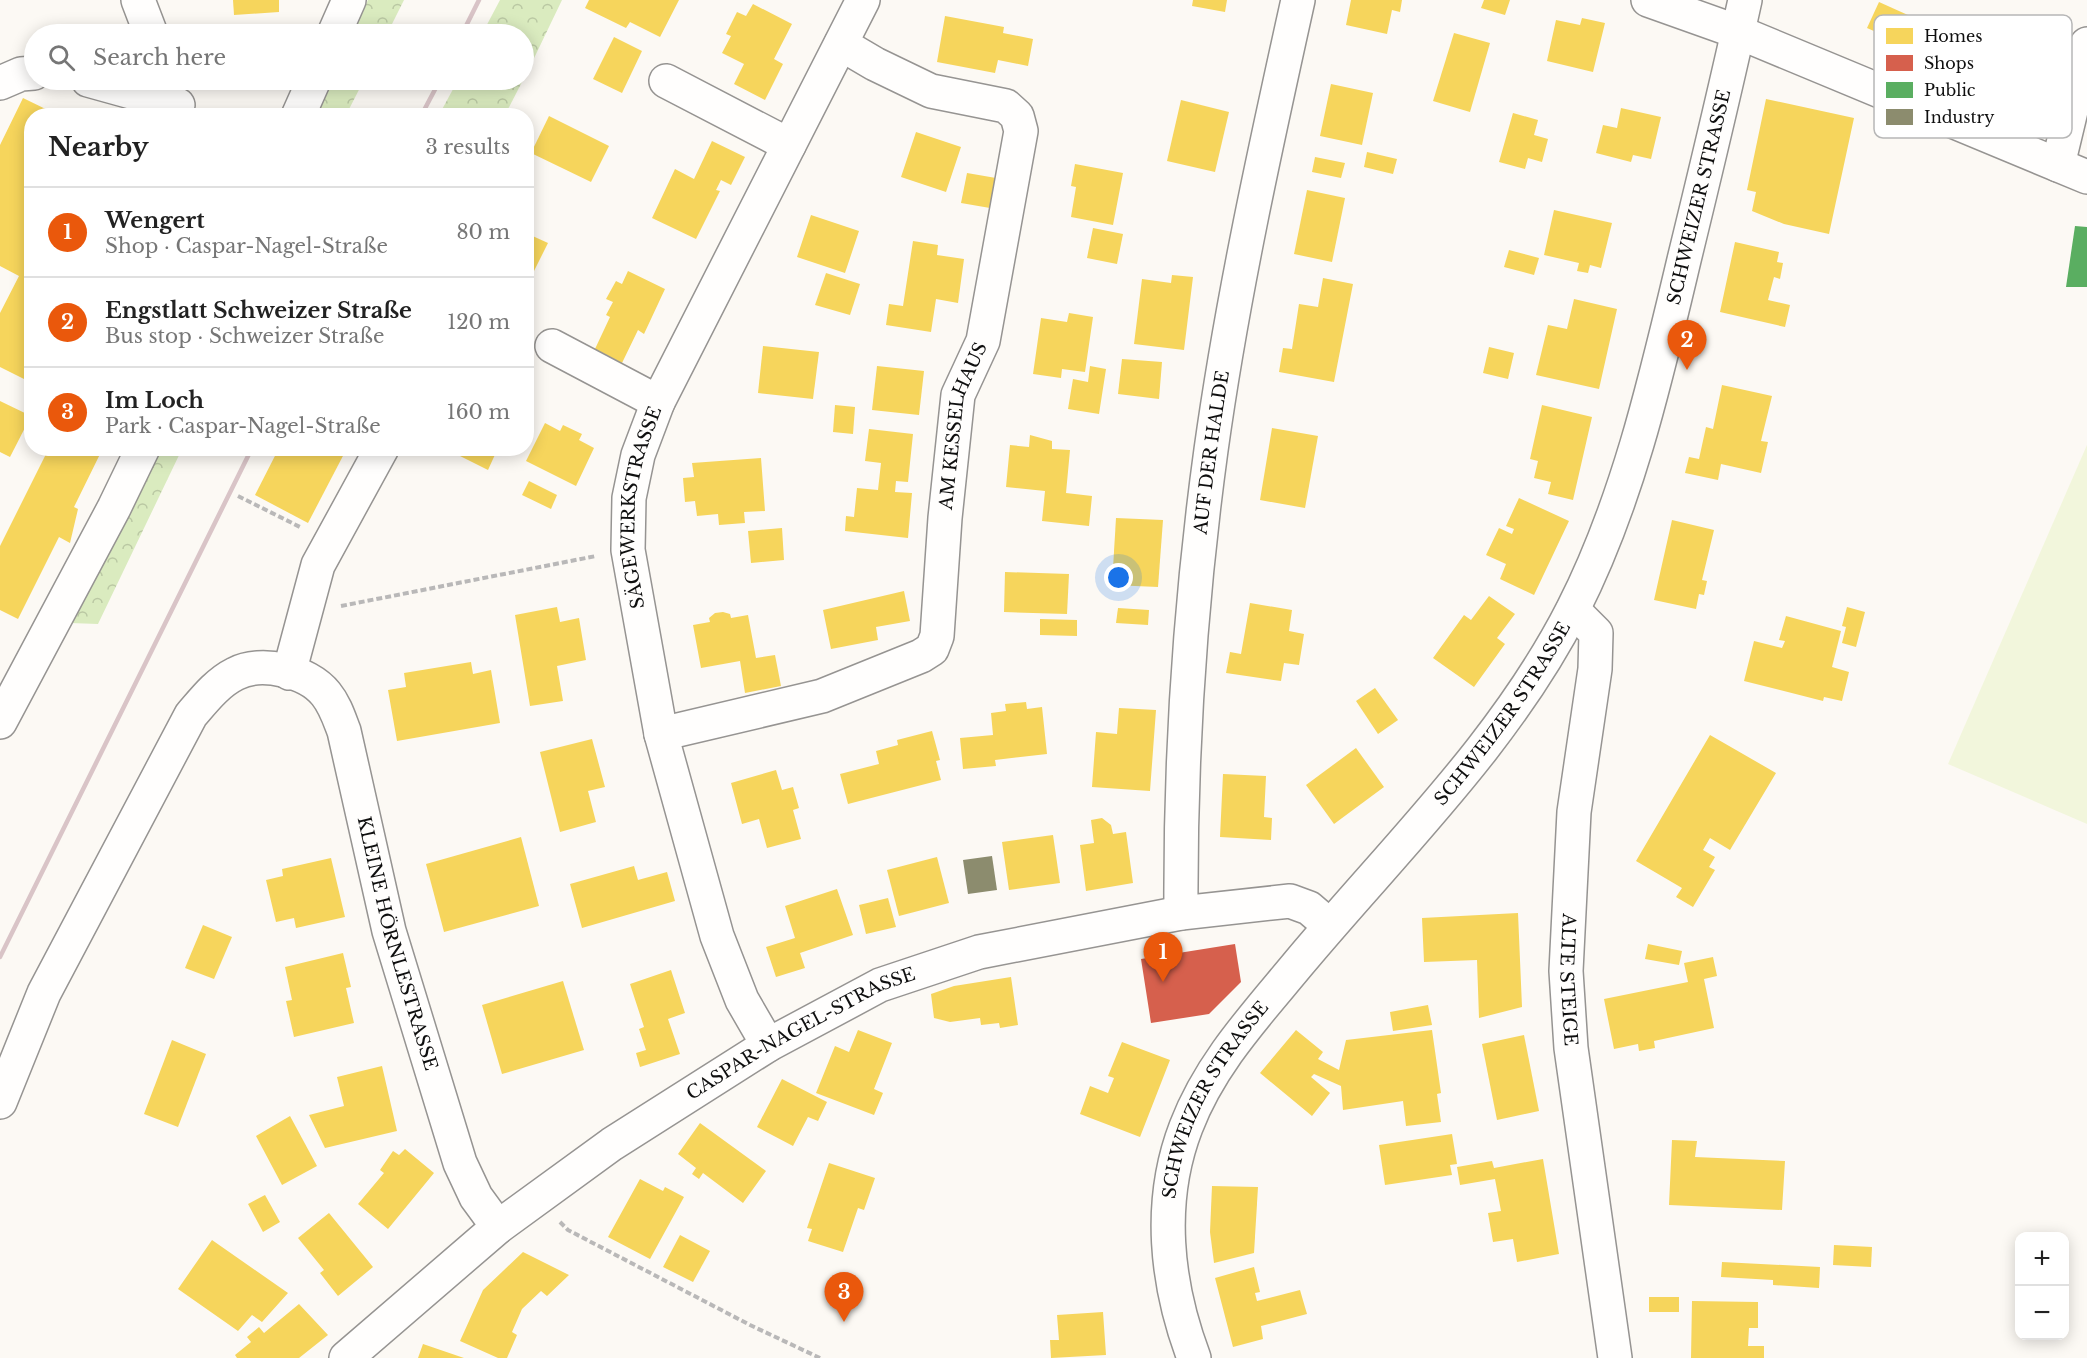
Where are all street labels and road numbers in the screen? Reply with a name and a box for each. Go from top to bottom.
street label: SCHWEIZER STRASSE [1663,88,1735,307]
street label: AM KESSELHAUS [935,339,992,512]
street label: AUF DER HALDE [1190,369,1234,537]
street label: SÄGEWERKSTRASSE [617,403,666,610]
street label: SCHWEIZER STRASSE [1430,618,1575,810]
street label: KLEINE HÖRNLESTRASSE [353,814,442,1073]
street label: ALTE STEIGE [1555,912,1582,1047]
street label: CASPAR-NAGEL-STRASSE [683,963,918,1105]
street label: SCHWEIZER STRASSE [1158,997,1273,1200]

